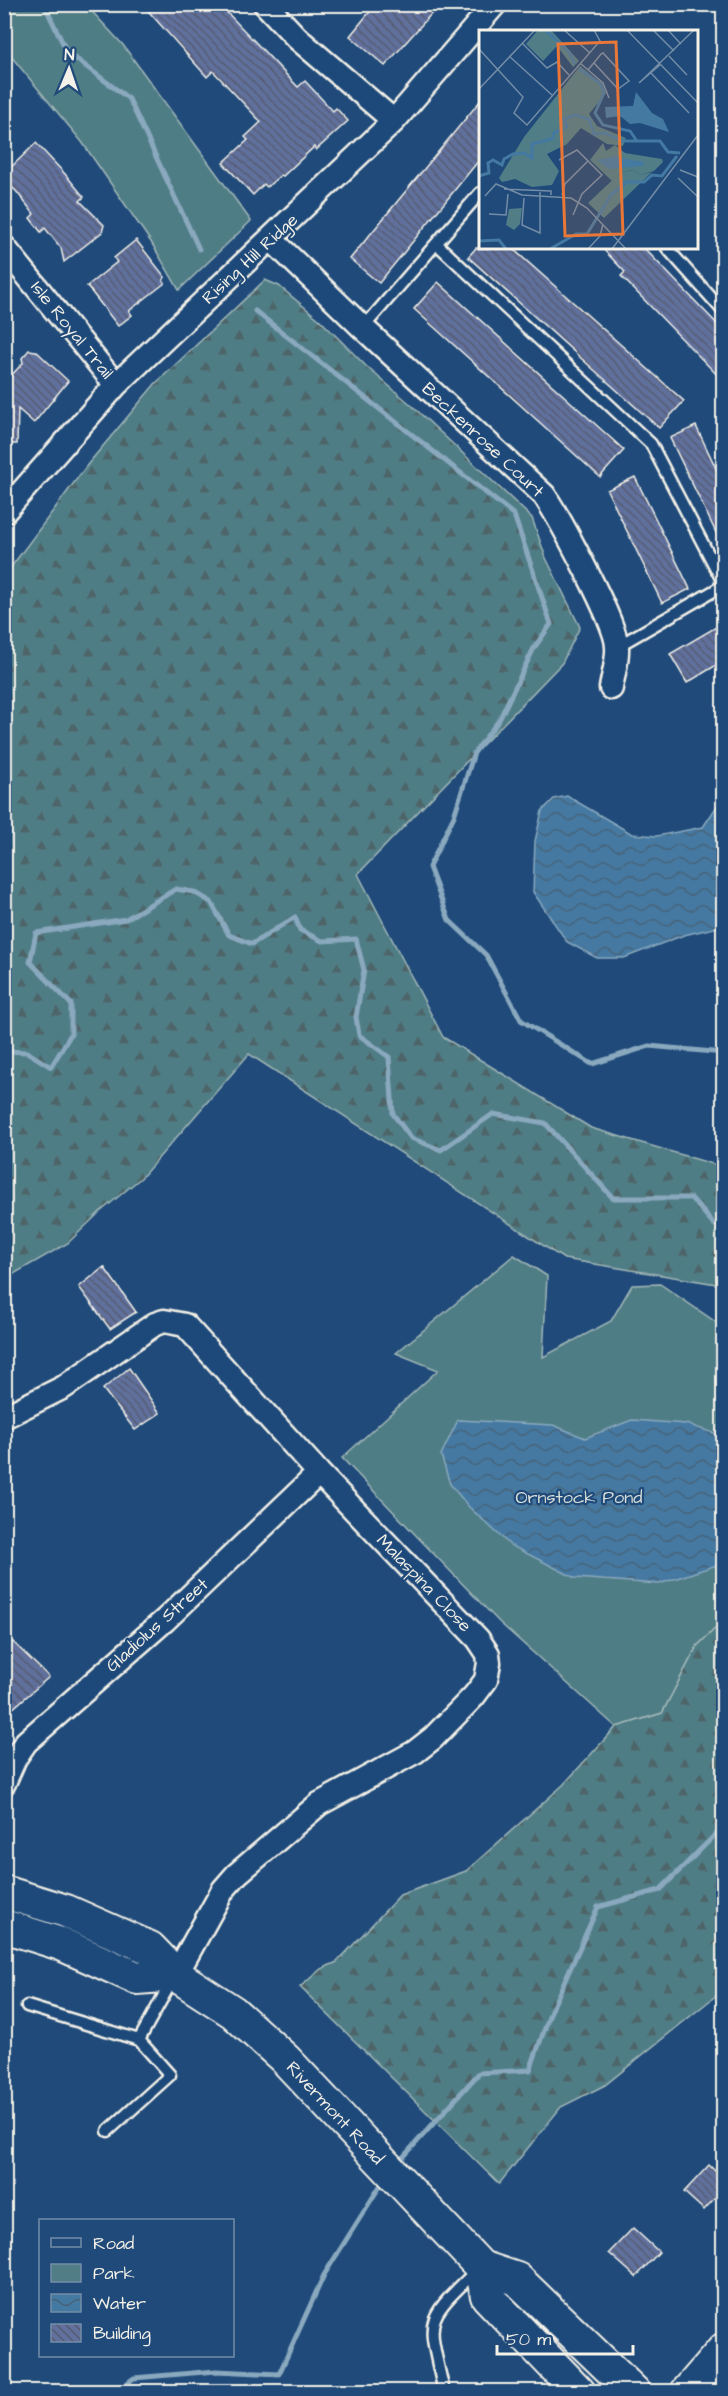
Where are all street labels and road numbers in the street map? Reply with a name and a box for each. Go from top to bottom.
street label: Rising Hill Ridge [196,208,304,311]
street label: Isle Royal Trail [24,276,119,385]
street label: Beckenrose Court [416,377,550,504]
street label: Malaspina Close [371,1528,478,1638]
street label: Gladiolus Street [100,1572,214,1678]
street label: Rivermont Road [280,2056,390,2170]

